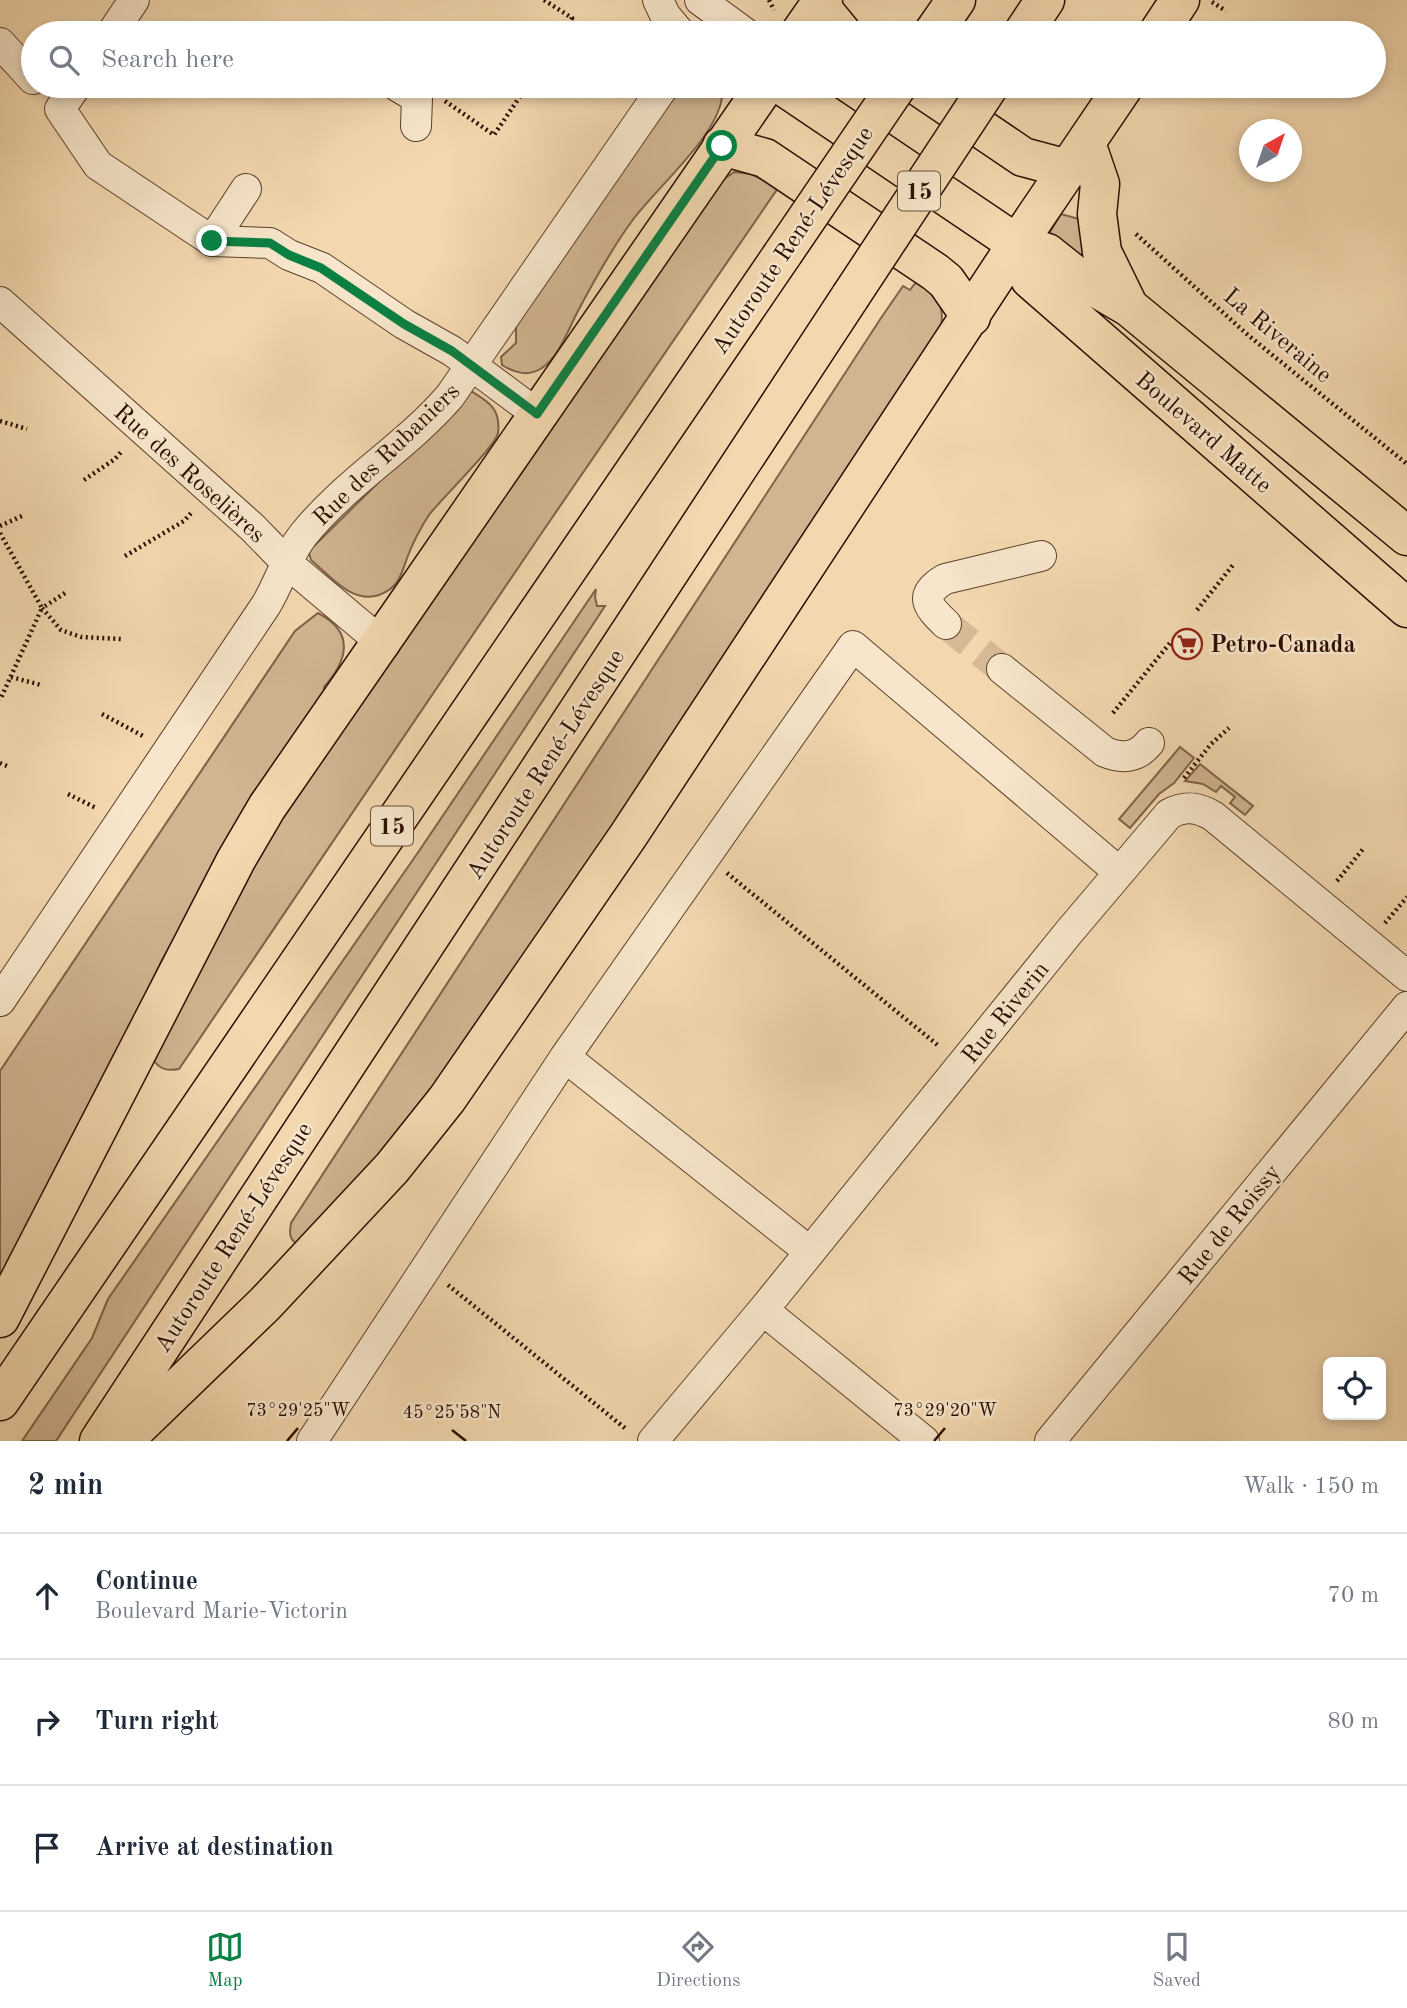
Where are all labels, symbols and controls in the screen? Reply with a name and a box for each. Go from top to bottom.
search box [21,21,1386,98]
icon: search [45,41,83,79]
text: Search here [101,47,234,73]
north arrow [1239,119,1302,182]
street label: Autoroute René-Lévesque [708,123,879,359]
route start [706,130,737,161]
road number: 15 [898,172,940,210]
route end [196,225,227,256]
street label: La Riveraine [1218,285,1335,389]
street label: Boulevard Matte [1130,368,1275,499]
street label: Rue des Rubaniers [310,380,465,531]
street label: Rue des Roselières [108,401,269,548]
supermarket icon: Petro-Canada [1170,627,1204,661]
place label: Petro-Canada [1210,634,1356,658]
street label: Autoroute René-Lévesque [463,646,630,885]
road number: 15 [371,806,413,846]
street label: Rue Riverin [958,958,1055,1069]
street label: Autoroute René-Lévesque [151,1119,318,1358]
street label: Rue de Roissy [1175,1160,1286,1290]
map controls [1323,1357,1386,1420]
button: locate [1323,1357,1386,1420]
text: 73°29'25"W [246,1402,350,1420]
text: 73°29'20"W [893,1402,997,1420]
text: 45°25'58"N [403,1404,501,1422]
text: 2 min [28,1471,103,1501]
text: Walk · 150 m [1243,1475,1379,1498]
text: Continue [95,1569,198,1595]
icon: ahead [28,1577,66,1615]
text: 70 m [1328,1584,1379,1607]
text: Boulevard Marie-Victorin [95,1600,348,1623]
icon: right [28,1703,66,1741]
text: Turn right [95,1709,218,1735]
text: 80 m [1328,1710,1379,1733]
icon: arrive [28,1829,66,1867]
text: Arrive at destination [95,1835,334,1861]
tab: Map [206,1928,244,1993]
tab: Directions [656,1928,741,1993]
tab: Saved [1153,1928,1201,1993]

